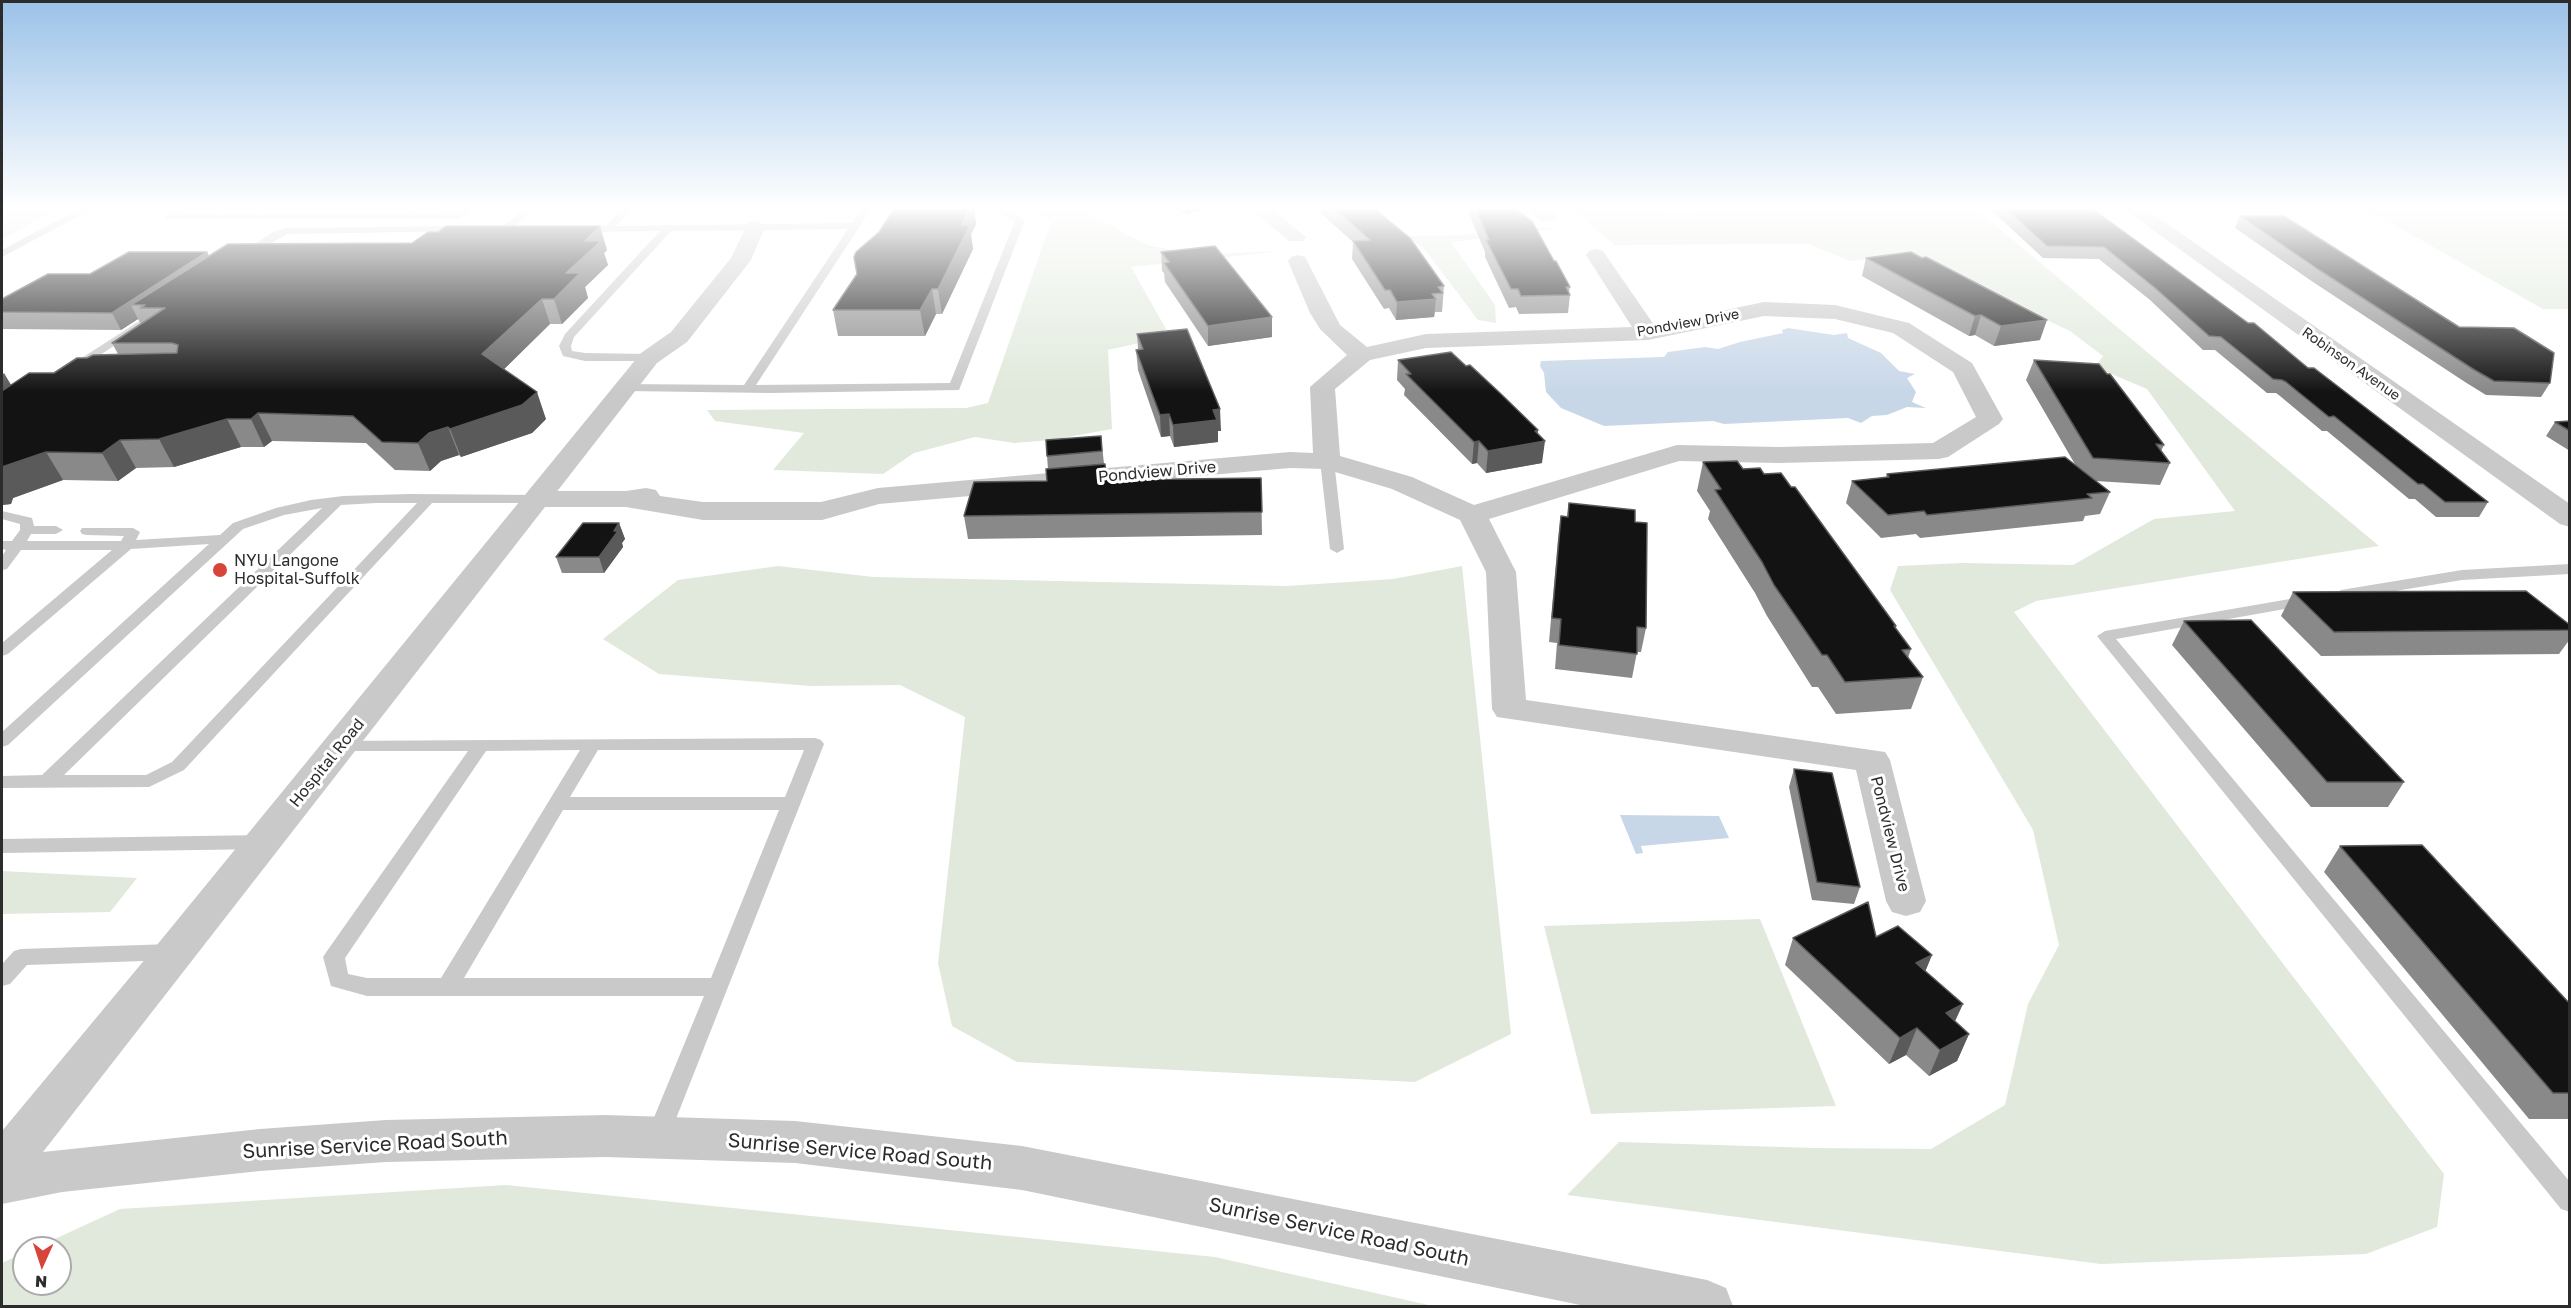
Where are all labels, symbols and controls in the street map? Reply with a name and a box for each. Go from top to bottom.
street label: Pondview Drive [1635,306,1741,340]
street label: Robinson Avenue [2299,324,2403,404]
street label: Pondview Drive [1097,457,1217,487]
place label: NYU Langone Hospital-Suffolk [234,551,360,589]
marker: NYU Langone Hospital-Suffolk [211,561,229,579]
street label: Hospital Road [286,715,368,811]
street label: Pondview Drive [1866,774,1914,894]
street label: Sunrise Service Road South [242,1126,508,1164]
street label: Sunrise Service Road South [727,1128,993,1176]
street label: Sunrise Service Road South [1207,1193,1471,1271]
north arrow [12,1236,72,1296]
text: N [35,1272,48,1292]

